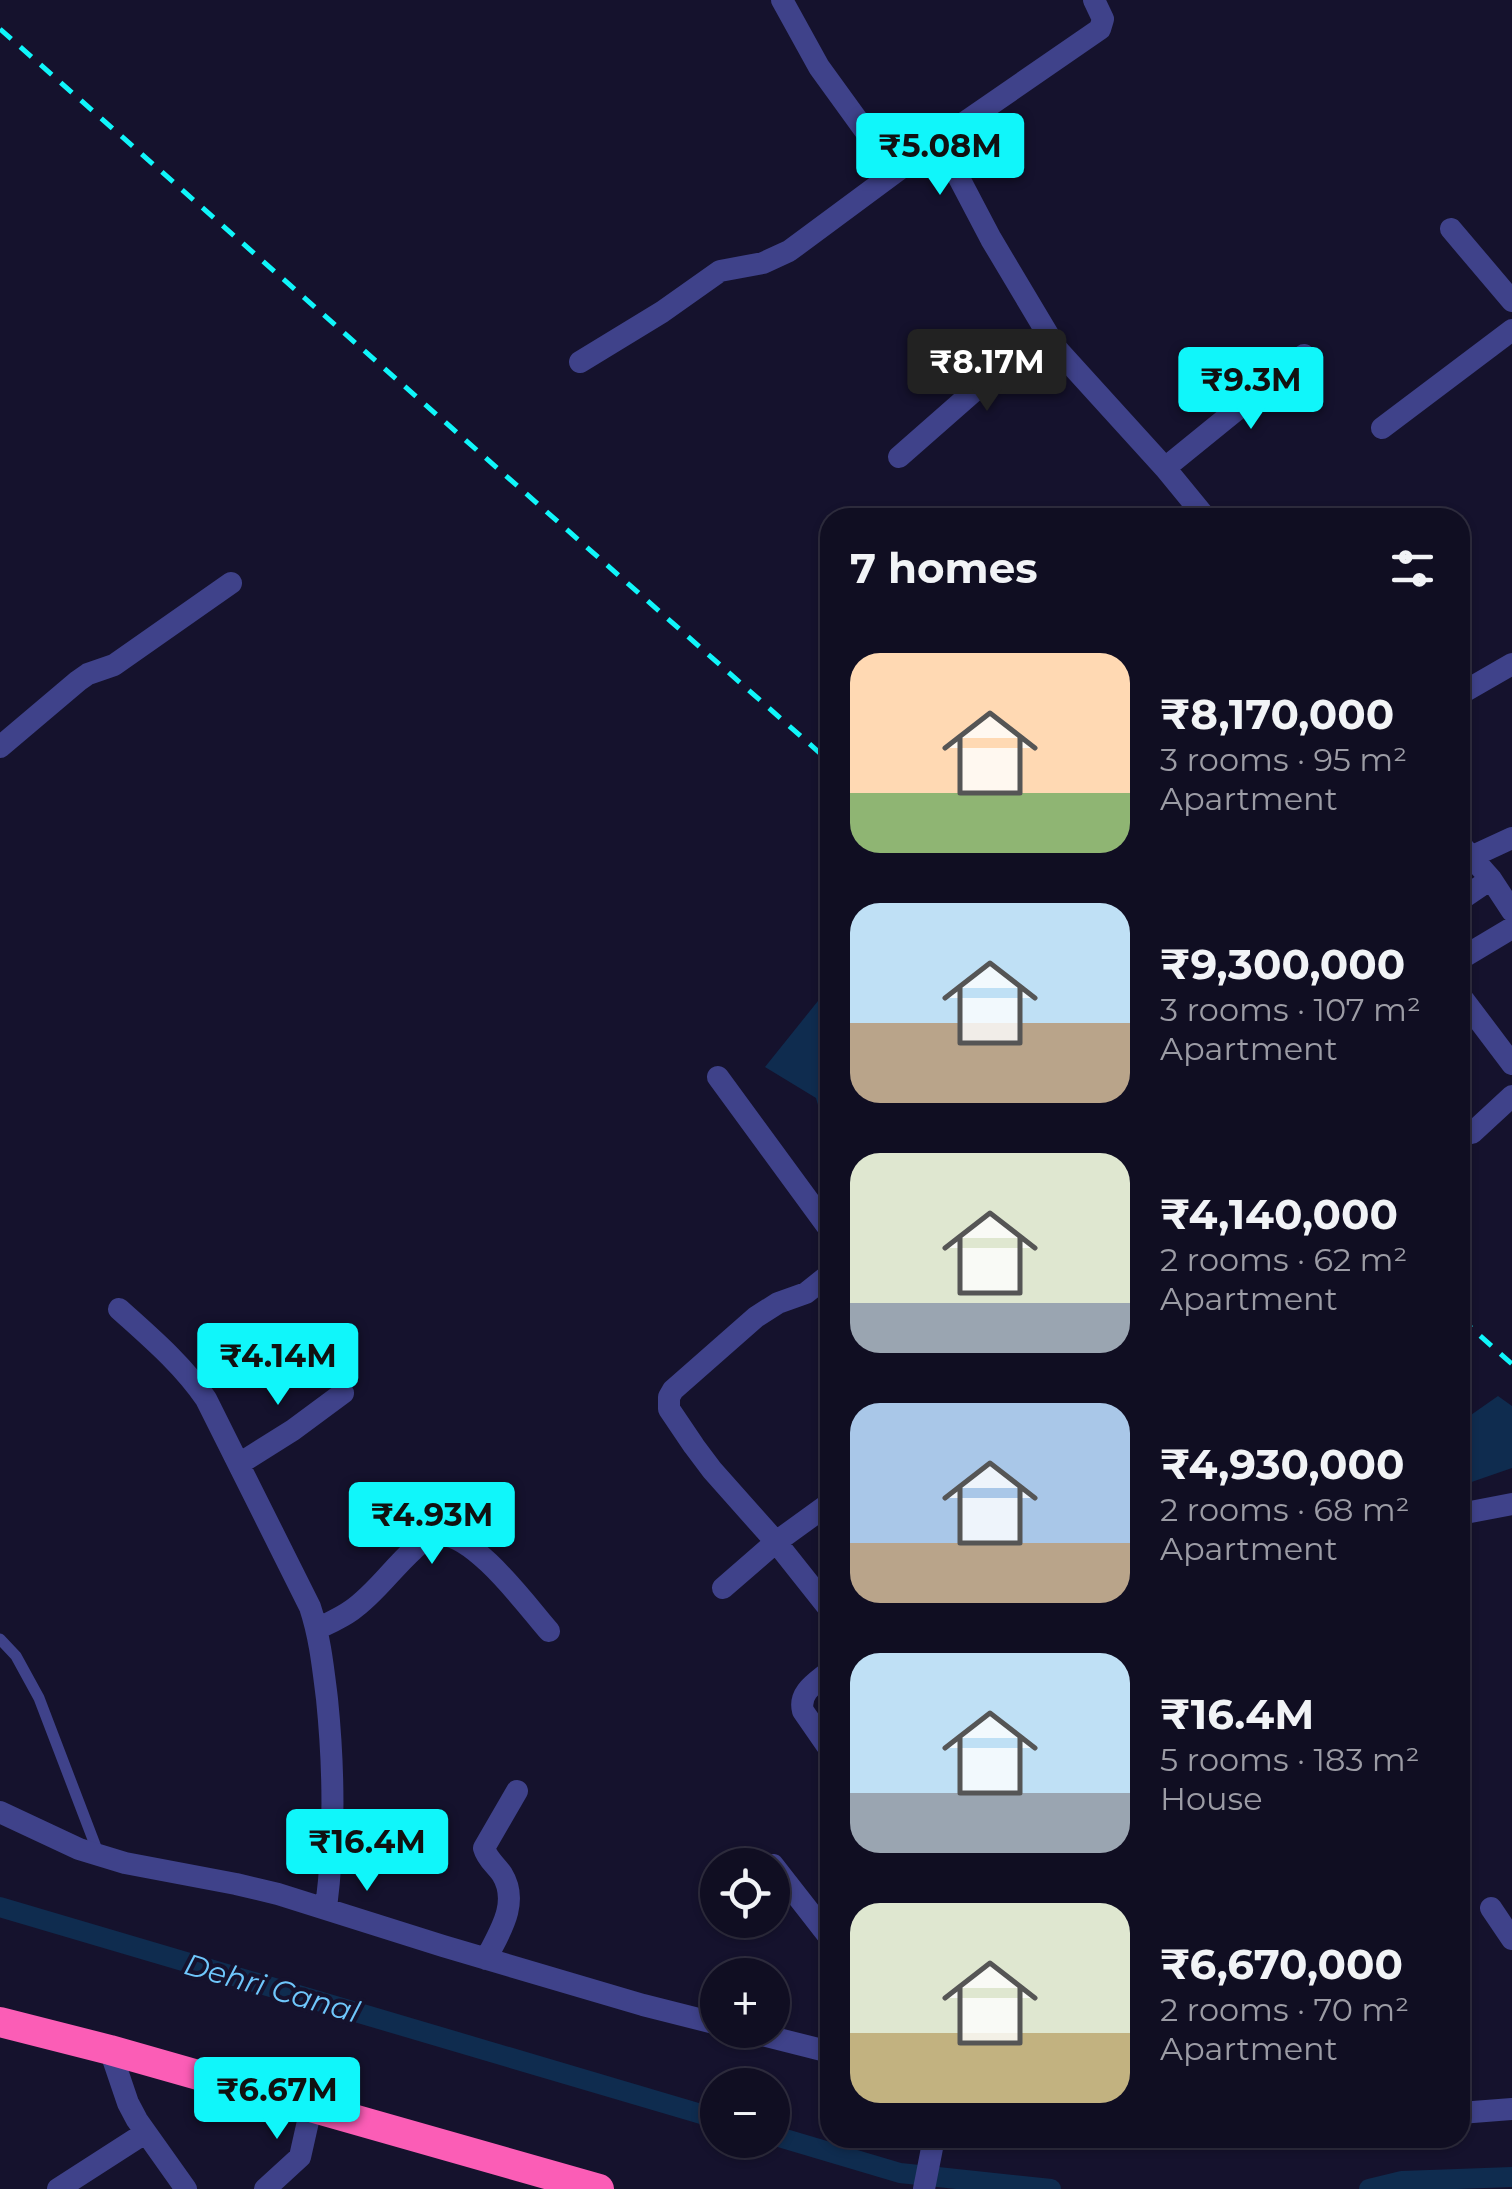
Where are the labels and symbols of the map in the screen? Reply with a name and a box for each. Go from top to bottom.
pin: ₹5.08M [859,113,1021,198]
pin: ₹8.17M [906,329,1068,414]
pin: ₹9.3M [1181,347,1321,432]
pin: ₹4.14M [197,1323,359,1408]
pin: ₹4.93M [351,1482,513,1567]
pin: ₹16.4M [286,1809,448,1894]
water label: Dehri Canal [180,1945,364,2031]
pin: ₹6.67M [196,2057,358,2142]

